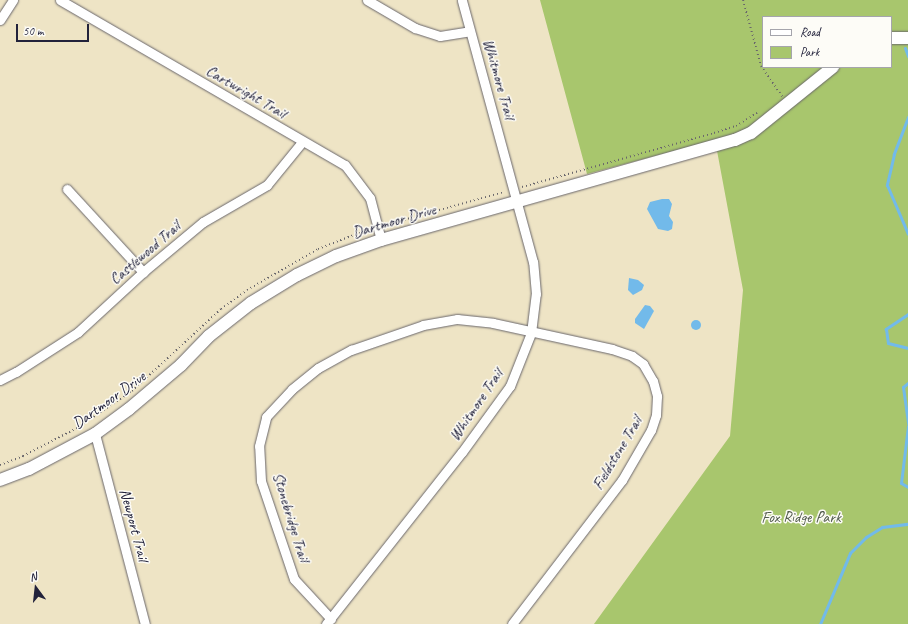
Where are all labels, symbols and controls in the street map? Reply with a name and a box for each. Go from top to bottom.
scale bar [18,16,91,42]
legend [762,16,892,68]
text: 50 m [23,23,43,39]
text: Road [800,24,820,40]
street label: Whitmore Trail [479,37,519,121]
text: Park [800,44,819,60]
street label: Cartwright Trail [203,61,289,123]
street label: Dartmoor Drive [350,200,438,242]
street label: Castlewood Trail [106,217,184,289]
street label: Whitmore Trail [445,366,507,444]
street label: Dartmoor Drive [69,367,149,433]
street label: Fieldstone Trail [588,413,646,493]
street label: Stonebridge Trail [268,470,314,564]
street label: Newport Trail [115,487,153,563]
park label: Fox Ridge Park [761,507,841,527]
north arrow [16,568,56,608]
text: N [28,569,38,584]

